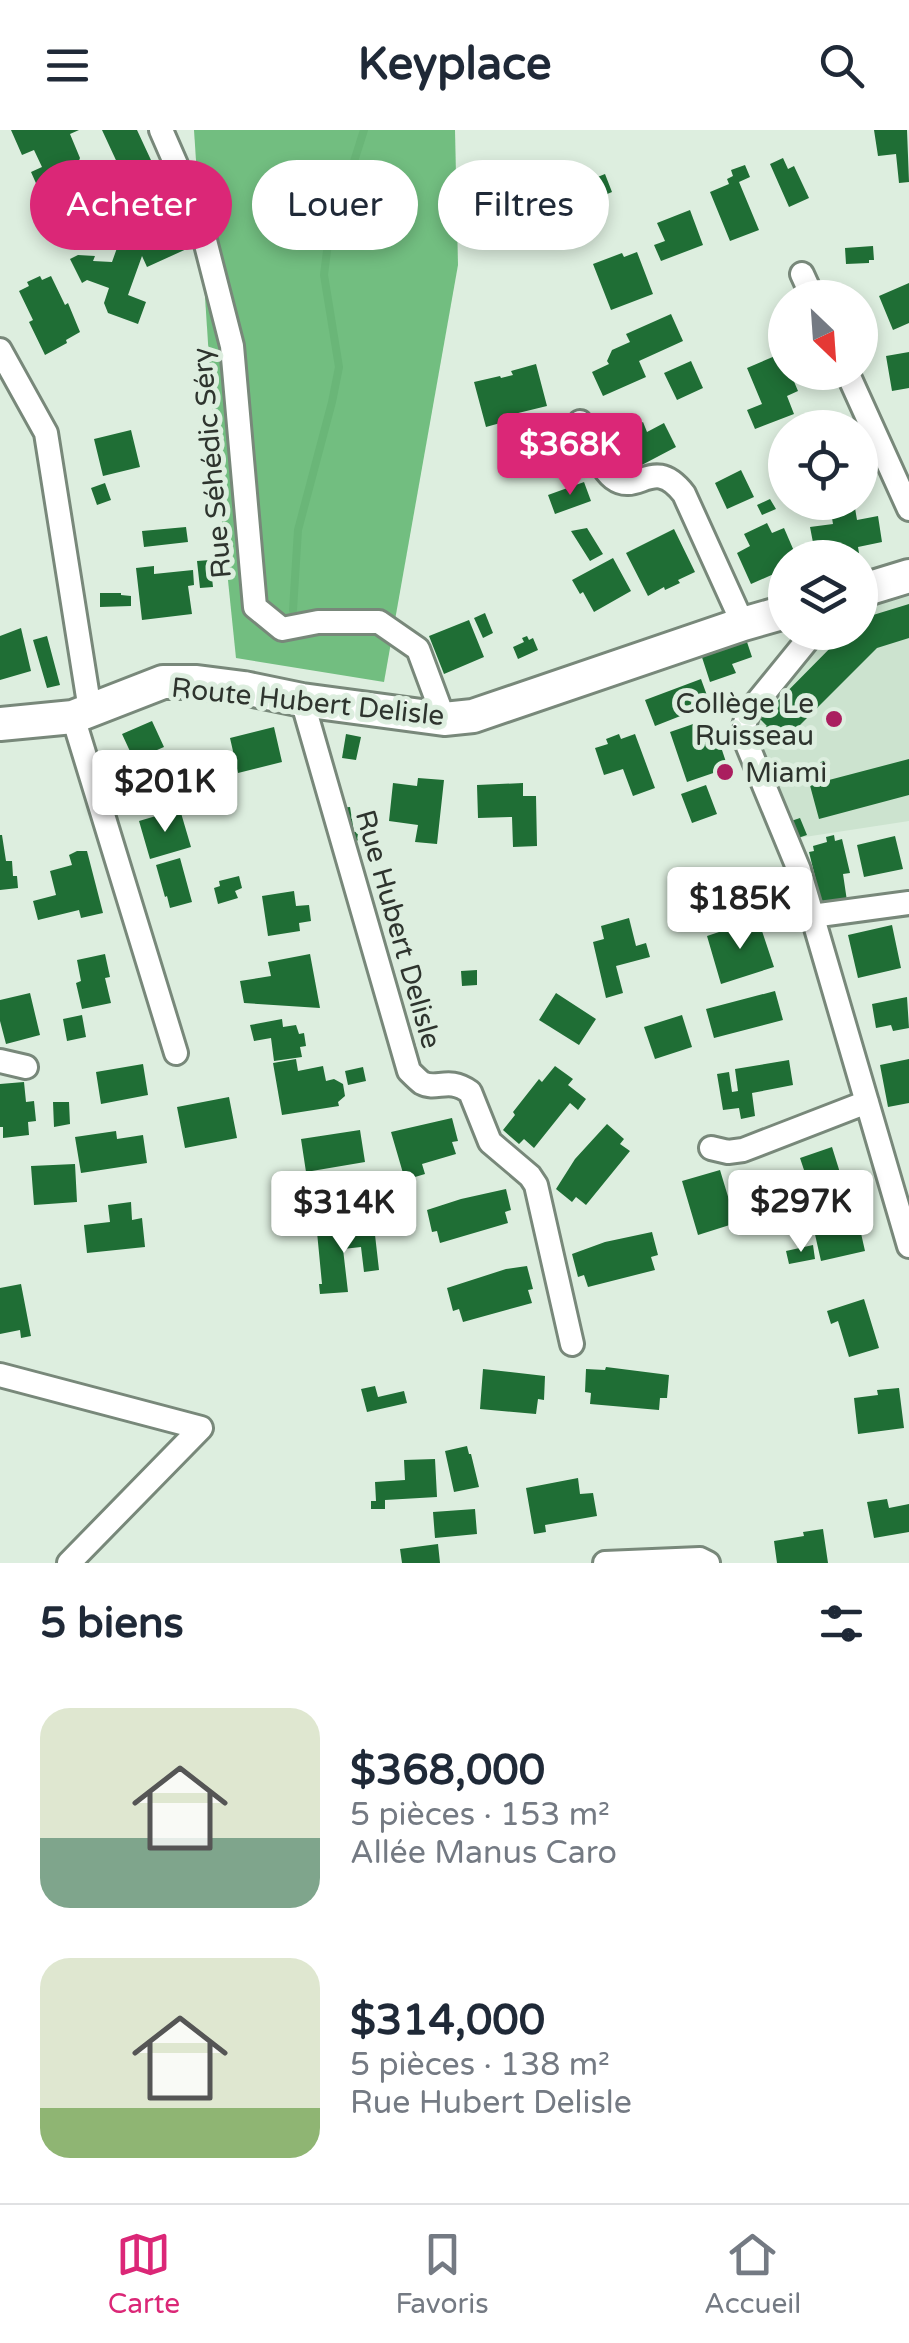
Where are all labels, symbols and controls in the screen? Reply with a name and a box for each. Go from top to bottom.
icon: menu [40,38,95,93]
text: Keyplace [358,38,551,92]
icon: search [814,38,869,93]
chip: Acheter [30,160,232,250]
chip: Louer [252,160,418,250]
chip: Filtres [438,160,609,250]
north arrow [768,280,878,390]
map controls [768,280,878,650]
street label: Rue Séhédic Séry [185,346,239,580]
button: locate [768,410,878,520]
pin: $368K [500,413,640,498]
text: $368K [519,426,621,464]
button: layers [768,540,878,650]
street label: Route Hubert Delisle [170,671,446,733]
place label: Collège Le Ruisseau [675,687,814,753]
marker: Collège Le Ruisseau [823,708,845,730]
pin: $201K [95,750,235,835]
place label: Miami [745,756,827,790]
marker: Miami [714,761,736,783]
text: $201K [114,763,216,801]
street label: Rue Hubert Delisle [348,806,448,1053]
pin: $185K [670,867,810,952]
text: $185K [689,880,791,918]
pin: $297K [731,1170,871,1255]
pin: $314K [274,1171,414,1256]
text: $297K [750,1183,852,1221]
text: $314K [293,1184,395,1222]
icon: filters [814,1596,869,1651]
text: 5 biens [40,1598,184,1649]
text: $368,000 [350,1745,545,1796]
icon: home [120,1748,240,1868]
text: 5 pièces · 153 m² [350,1796,610,1834]
text: Allée Manus Caro [350,1834,617,1872]
text: $314,000 [350,1995,545,2046]
icon: home [120,1998,240,2118]
text: 5 pièces · 138 m² [350,2046,610,2084]
text: Rue Hubert Delisle [350,2084,632,2122]
tab: Carte [108,2227,180,2321]
tab: Favoris [395,2227,489,2321]
tab: Accueil [704,2227,801,2321]

